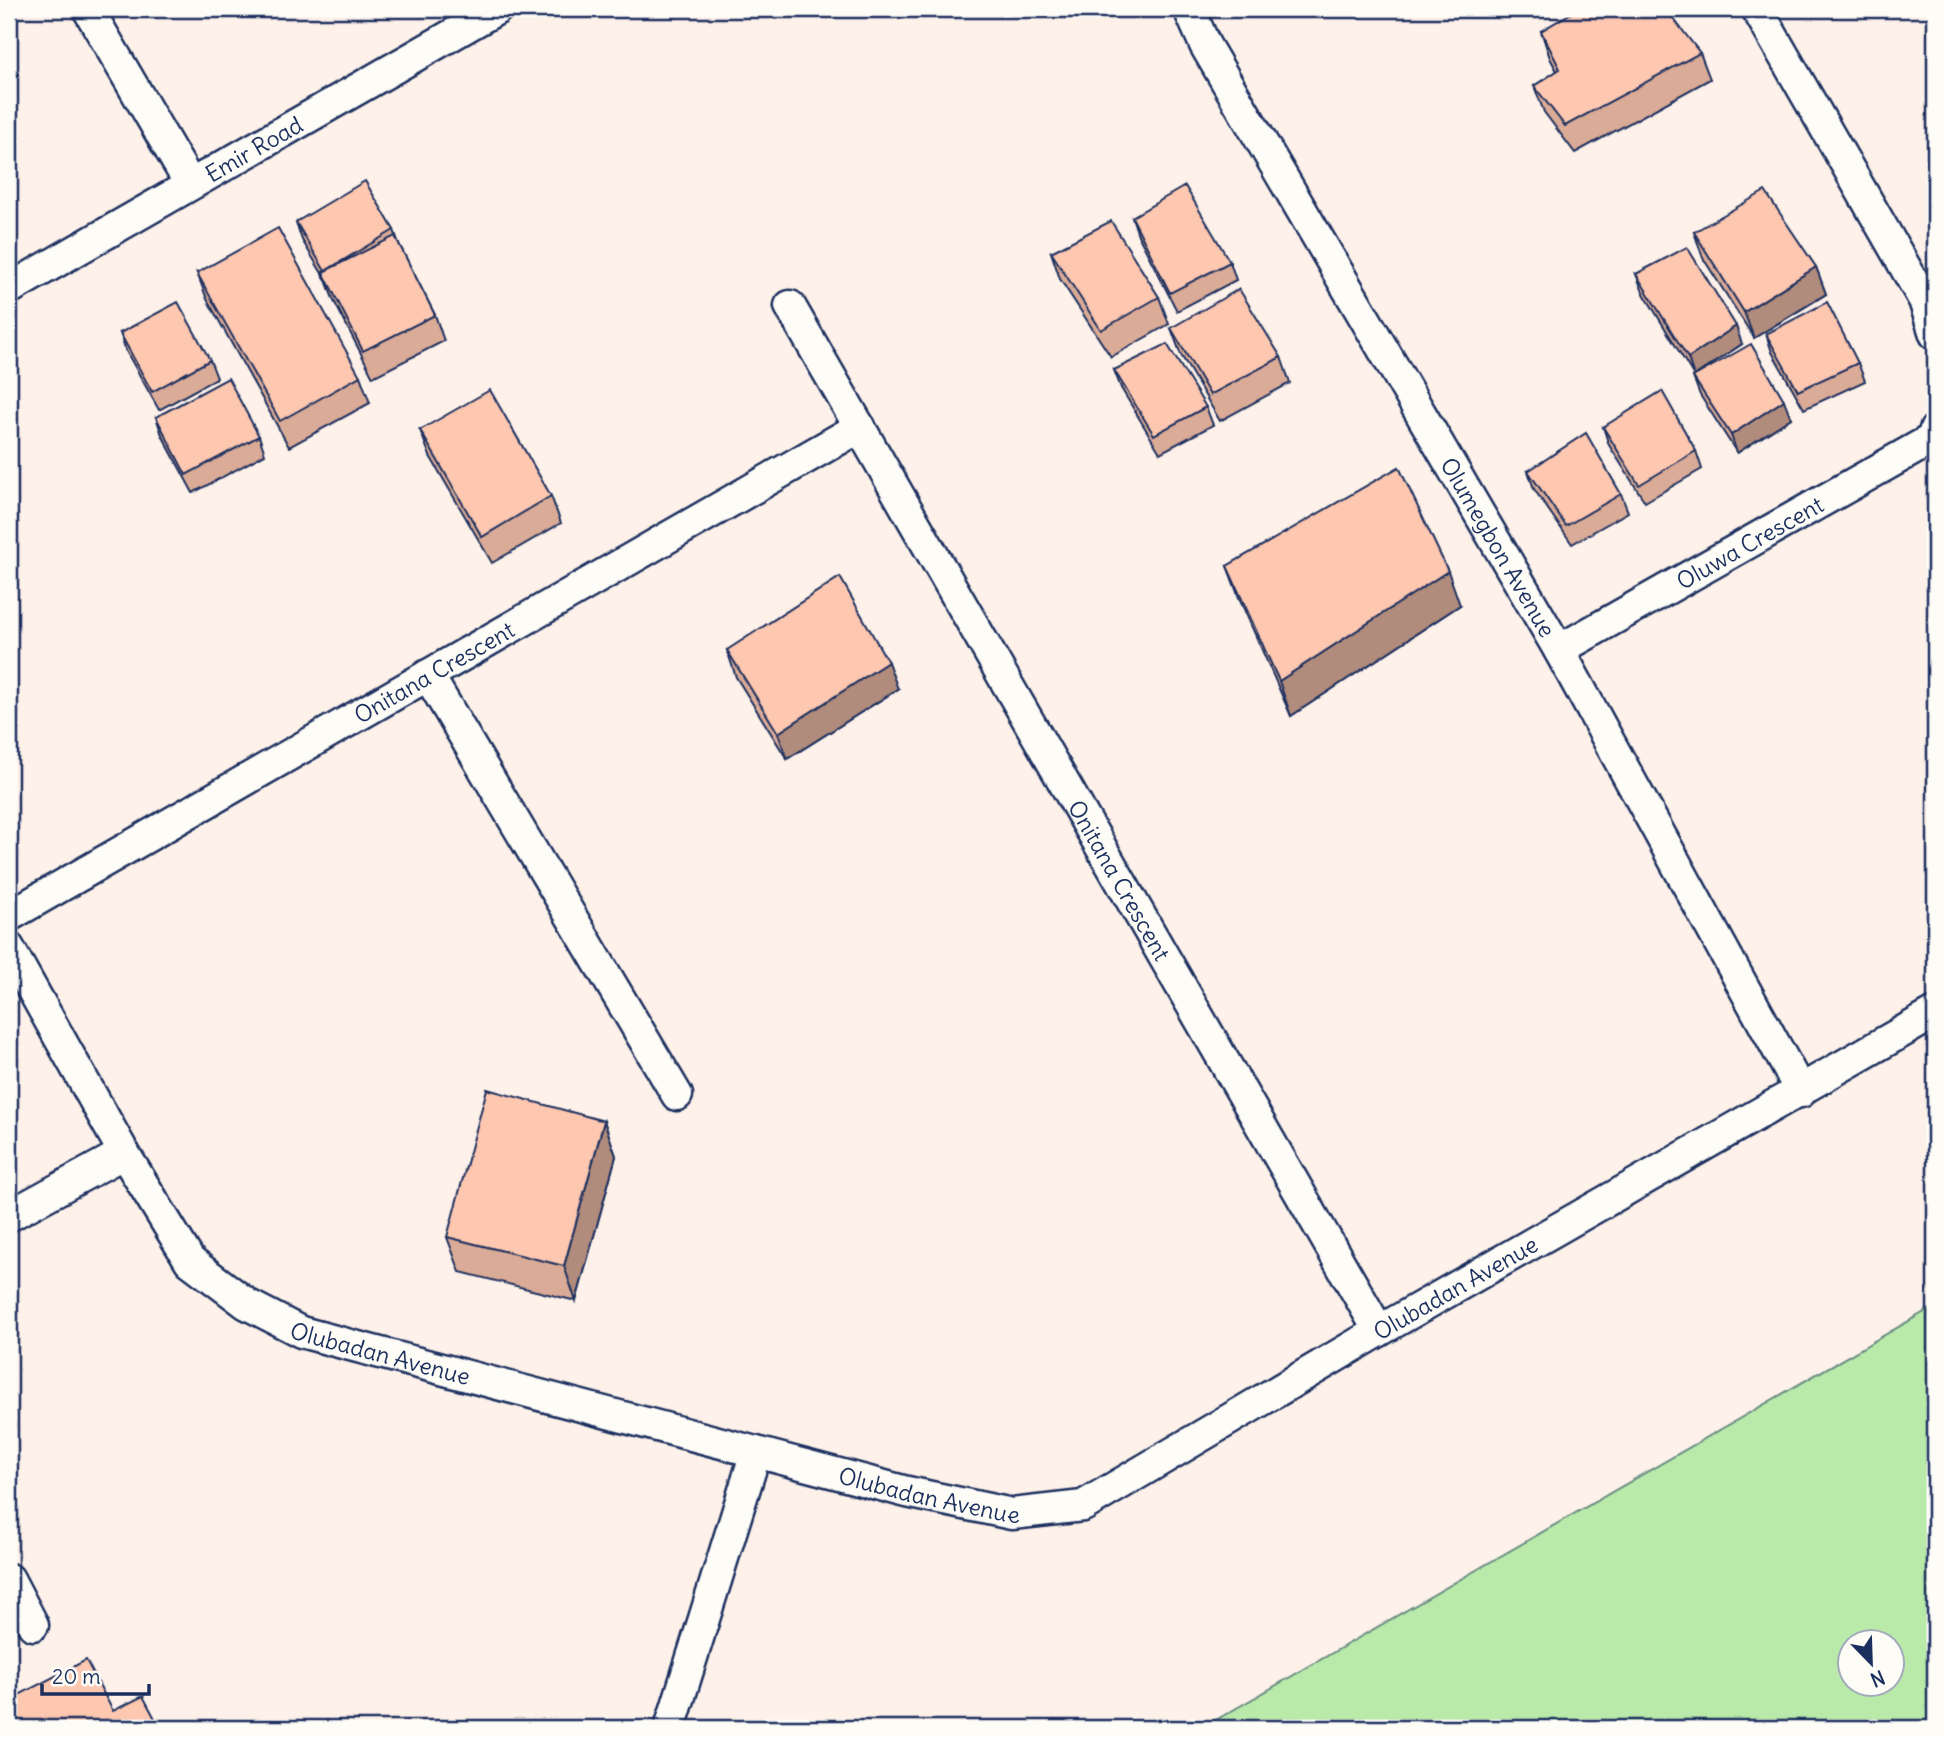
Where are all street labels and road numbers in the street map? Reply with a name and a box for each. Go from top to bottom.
street label: Emir Road [200,109,307,188]
street label: Olumegbon Avenue [1435,452,1563,642]
street label: Oluwa Crescent [1671,489,1828,595]
street label: Onitana Crescent [348,614,519,729]
street label: Onitana Crescent [1062,795,1177,966]
street label: Olubadan Avenue [1368,1229,1543,1346]
street label: Olubadan Avenue [285,1314,473,1391]
street label: Olubadan Avenue [836,1460,1021,1529]

